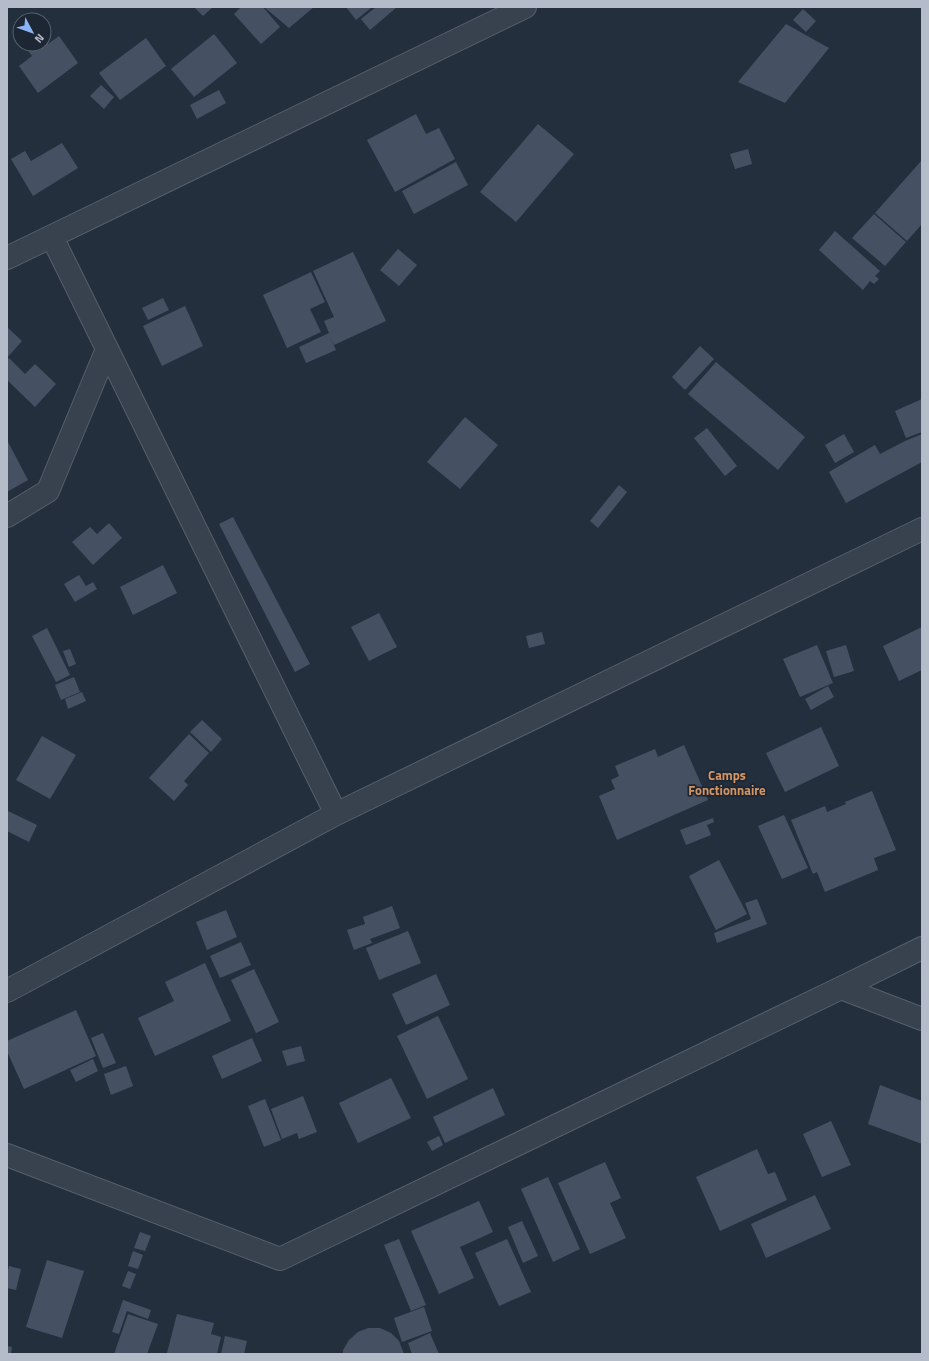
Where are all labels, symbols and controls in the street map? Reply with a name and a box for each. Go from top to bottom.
north arrow [12,12,52,52]
text: N [31,30,48,47]
district label: Camps Fonctionnaire [688,765,766,800]

